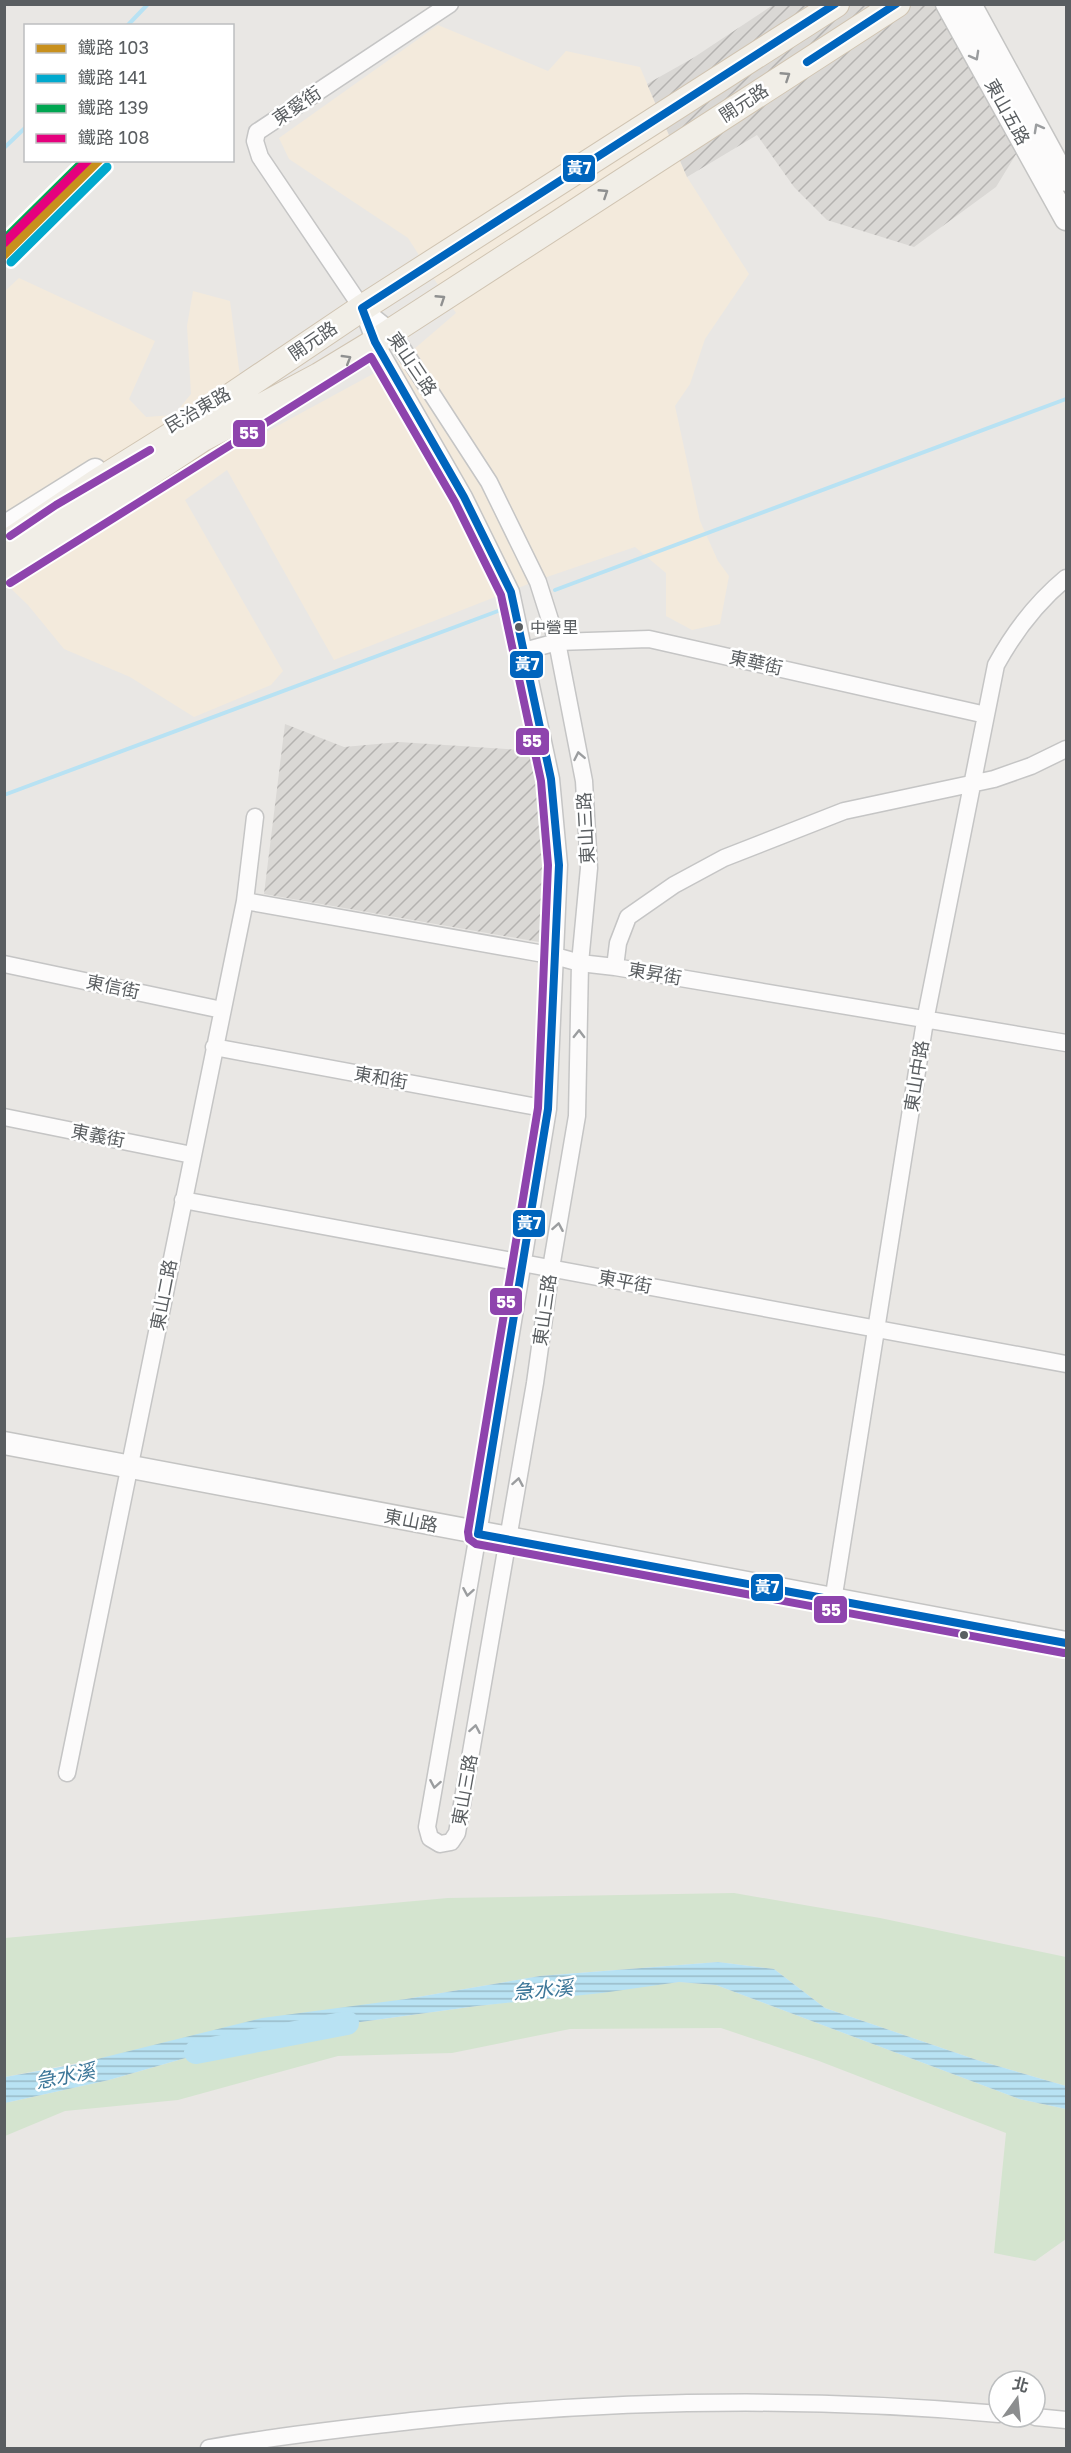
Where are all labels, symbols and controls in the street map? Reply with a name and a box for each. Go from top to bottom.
legend [24,24,234,162]
text: 鐵路 103 [78,36,149,58]
one-way arrow [968,49,979,60]
text: 鐵路 141 [78,66,147,88]
one-way arrow [779,72,790,83]
street label: 東山五路 [981,75,1035,148]
street label: 開元路 [715,78,772,126]
street label: 東愛街 [268,81,325,129]
text: 鐵路 139 [78,96,149,118]
one-way arrow [1034,124,1045,135]
text: 鐵路 108 [78,126,149,148]
line badge: 黃7 [562,154,596,183]
text: 黃7 [567,158,592,178]
one-way arrow [598,190,609,201]
one-way arrow [434,295,445,306]
street label: 開元路 [284,316,341,364]
street label: 東山三路 [384,327,442,399]
one-way arrow [341,354,351,366]
street label: 民治東路 [161,382,234,437]
line badge: 55 [232,419,266,448]
text: 55 [239,423,259,443]
place label: 中營里 [530,617,578,637]
marker: 中營里 [513,621,525,633]
street label: 東華街 [727,645,785,679]
line badge: 黃7 [509,650,544,679]
text: 黃7 [515,654,540,674]
line badge: 55 [515,727,550,756]
text: 55 [522,731,542,751]
one-way arrow [573,751,586,761]
street label: 東山三路 [572,792,598,865]
street label: 東昇街 [627,957,684,989]
street label: 東信街 [85,970,142,1002]
one-way arrow [572,1029,585,1038]
street label: 東山中路 [900,1039,933,1113]
street label: 東和街 [353,1061,410,1093]
street label: 東義街 [70,1119,127,1151]
line badge: 黃7 [512,1209,546,1238]
text: 黃7 [517,1213,542,1233]
one-way arrow [551,1222,564,1232]
street label: 東山二路 [145,1257,181,1332]
street label: 東平街 [597,1265,654,1297]
street label: 東山三路 [528,1273,560,1347]
line badge: 55 [489,1287,523,1316]
text: 55 [496,1292,516,1312]
one-way arrow [511,1477,524,1487]
street label: 東山路 [383,1504,440,1536]
line badge: 黃7 [750,1573,784,1602]
text: 黃7 [755,1577,780,1597]
one-way arrow [463,1587,475,1596]
line badge: 55 [813,1595,848,1624]
text: 55 [821,1600,841,1620]
unlabelled marker [958,1629,970,1641]
one-way arrow [469,1724,481,1733]
street label: 東山三路 [447,1752,481,1827]
one-way arrow [429,1779,441,1789]
water label: 急水溪 [512,1974,577,2004]
water label: 急水溪 [33,2057,99,2093]
north arrow [987,2369,1047,2429]
text: 北 [1011,2373,1031,2396]

